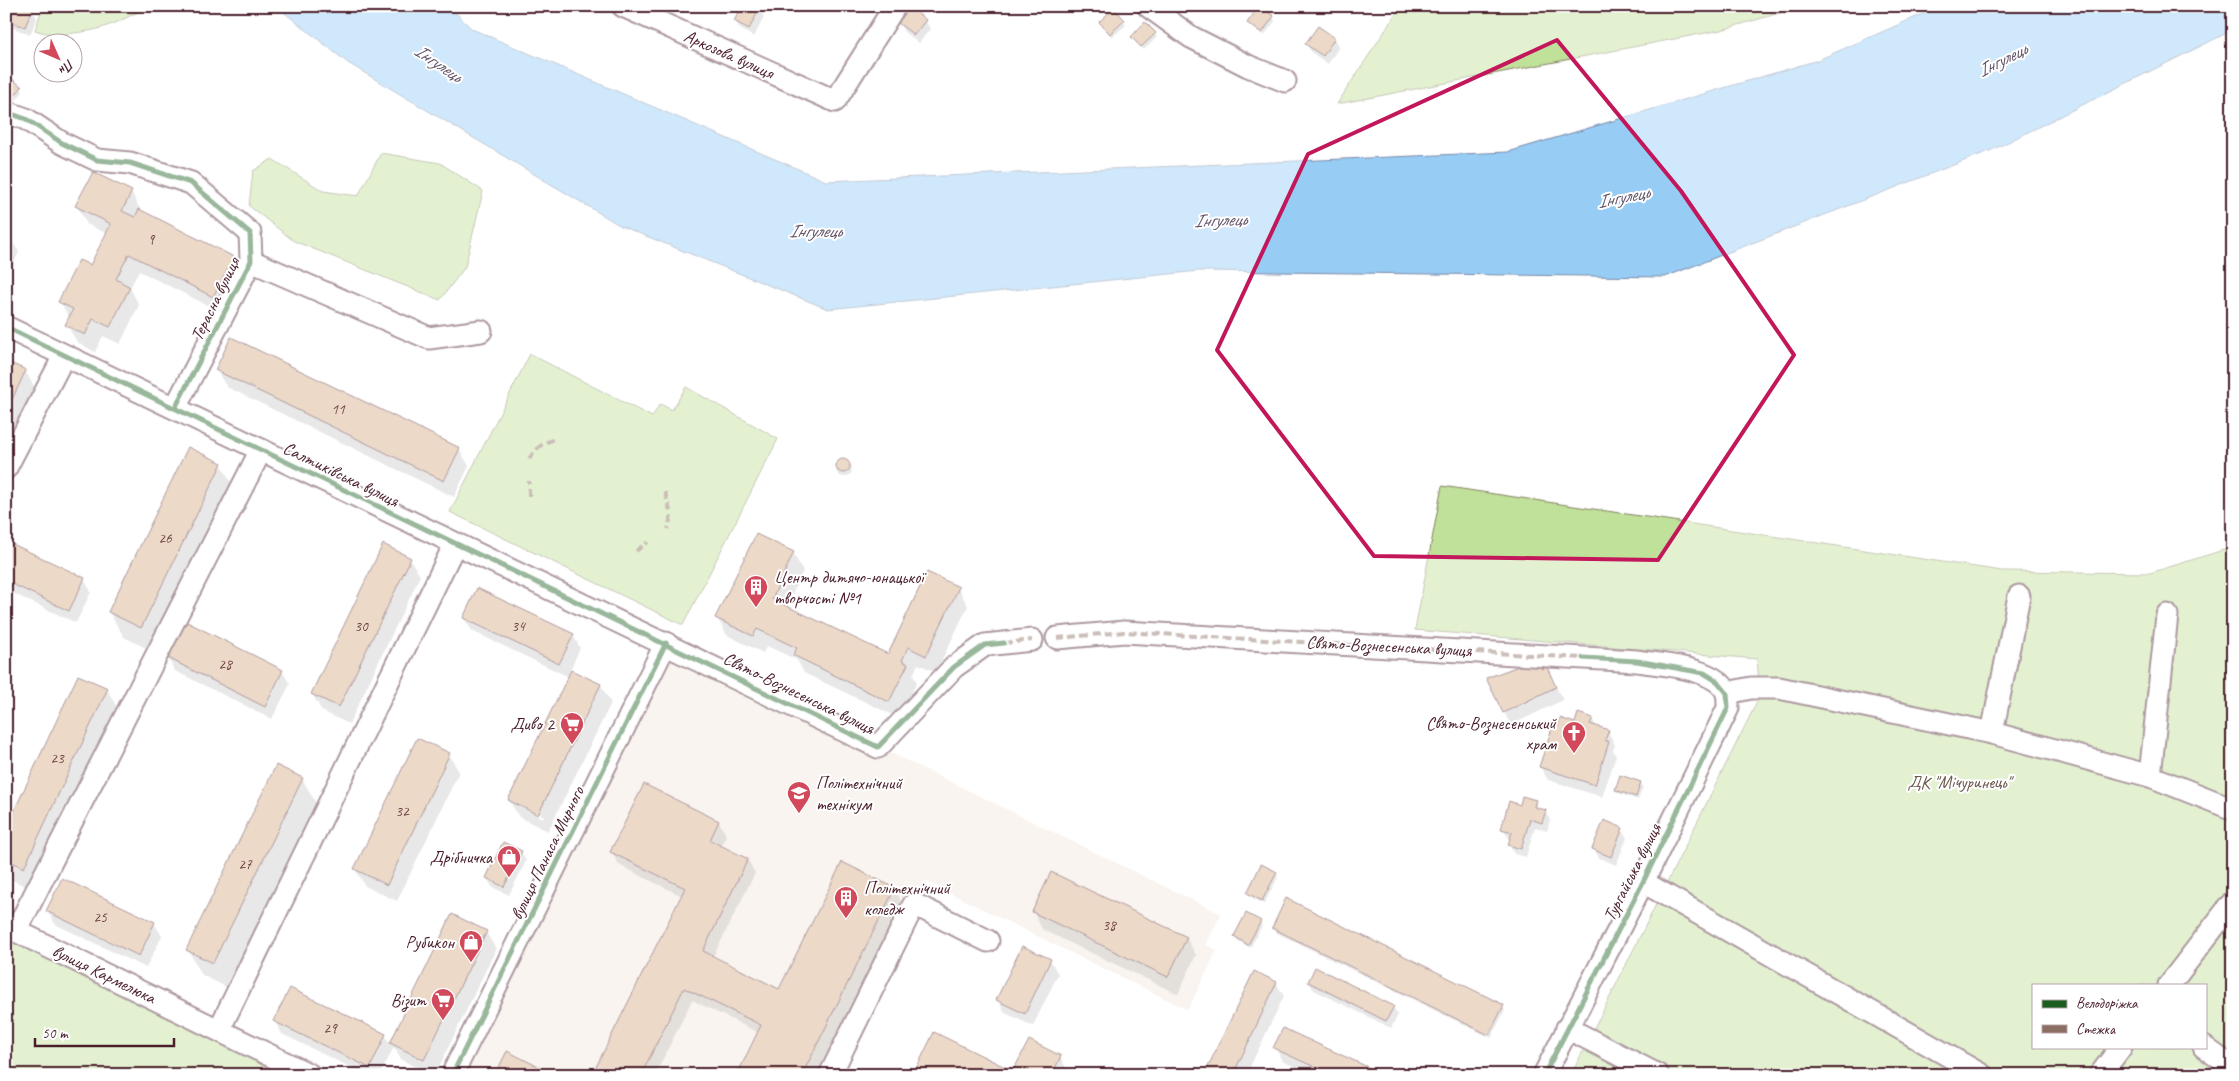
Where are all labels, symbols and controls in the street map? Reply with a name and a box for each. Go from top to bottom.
street label: Аркозова вулиця [681,24,779,84]
north arrow [32,32,82,82]
water label: Інгулець [1973,36,2033,83]
water label: Інгулець [410,38,469,89]
text: Пн [55,56,78,79]
water label: Інгулець [1595,180,1654,214]
water label: Інгулець [1193,207,1249,233]
water label: Інгулець [789,219,844,243]
house number: 9 [148,230,156,249]
street label: Терасна вулиця [185,252,245,344]
house number: 11 [331,400,346,419]
street label: Салтиківська вулиця [280,436,404,512]
house number: 26 [158,529,173,548]
place label: Центр дитячо-юнацької творчості №1 [774,566,927,609]
building icon: Центр дитячо-юнацької творчості №1 [743,574,769,608]
house number: 30 [354,617,369,636]
house number: 34 [511,617,526,636]
street label: Свято-Вознесенська вулиця [1306,631,1474,662]
street label: Свято-Вознесенська вулиця [719,647,879,741]
house number: 28 [218,655,233,674]
supermarket icon: Диво 2 [559,711,585,745]
place label: Свято-Вознесенський храм [1426,712,1558,755]
place label: Диво 2 [510,713,556,735]
church icon: Свято-Вознесенський храм [1561,720,1587,754]
house number: 23 [50,749,65,768]
park label: ДК "Мічуринець" [1907,771,2014,793]
place label: Політехнічний технікум [816,772,903,815]
school or university icon: Політехнічний технікум [786,780,812,814]
street label: вулиця Панаса Мирного [505,781,589,923]
house number: 32 [395,802,410,821]
street label: Тургайська вулиця [1598,818,1667,924]
shop icon: Дрібничка [496,844,522,878]
place label: Дрібничка [430,846,494,868]
house number: 27 [238,855,253,874]
place label: Політехнічний коледж [864,877,951,920]
building icon: Політехнічний коледж [833,885,859,919]
house number: 25 [93,908,108,927]
house number: 38 [1102,916,1117,935]
shop icon: Рубикон [458,929,484,963]
place label: Рубикон [405,931,456,953]
street label: вулиця Кармелюка [49,940,160,1009]
legend [2032,984,2206,1048]
supermarket icon: Візит [430,987,456,1021]
place label: Візит [391,989,427,1012]
text: Велодоріжка [2076,994,2139,1013]
scale bar [35,1016,174,1048]
house number: 29 [323,1019,338,1038]
text: Стежка [2076,1020,2116,1039]
text: 50 m [42,1024,69,1043]

